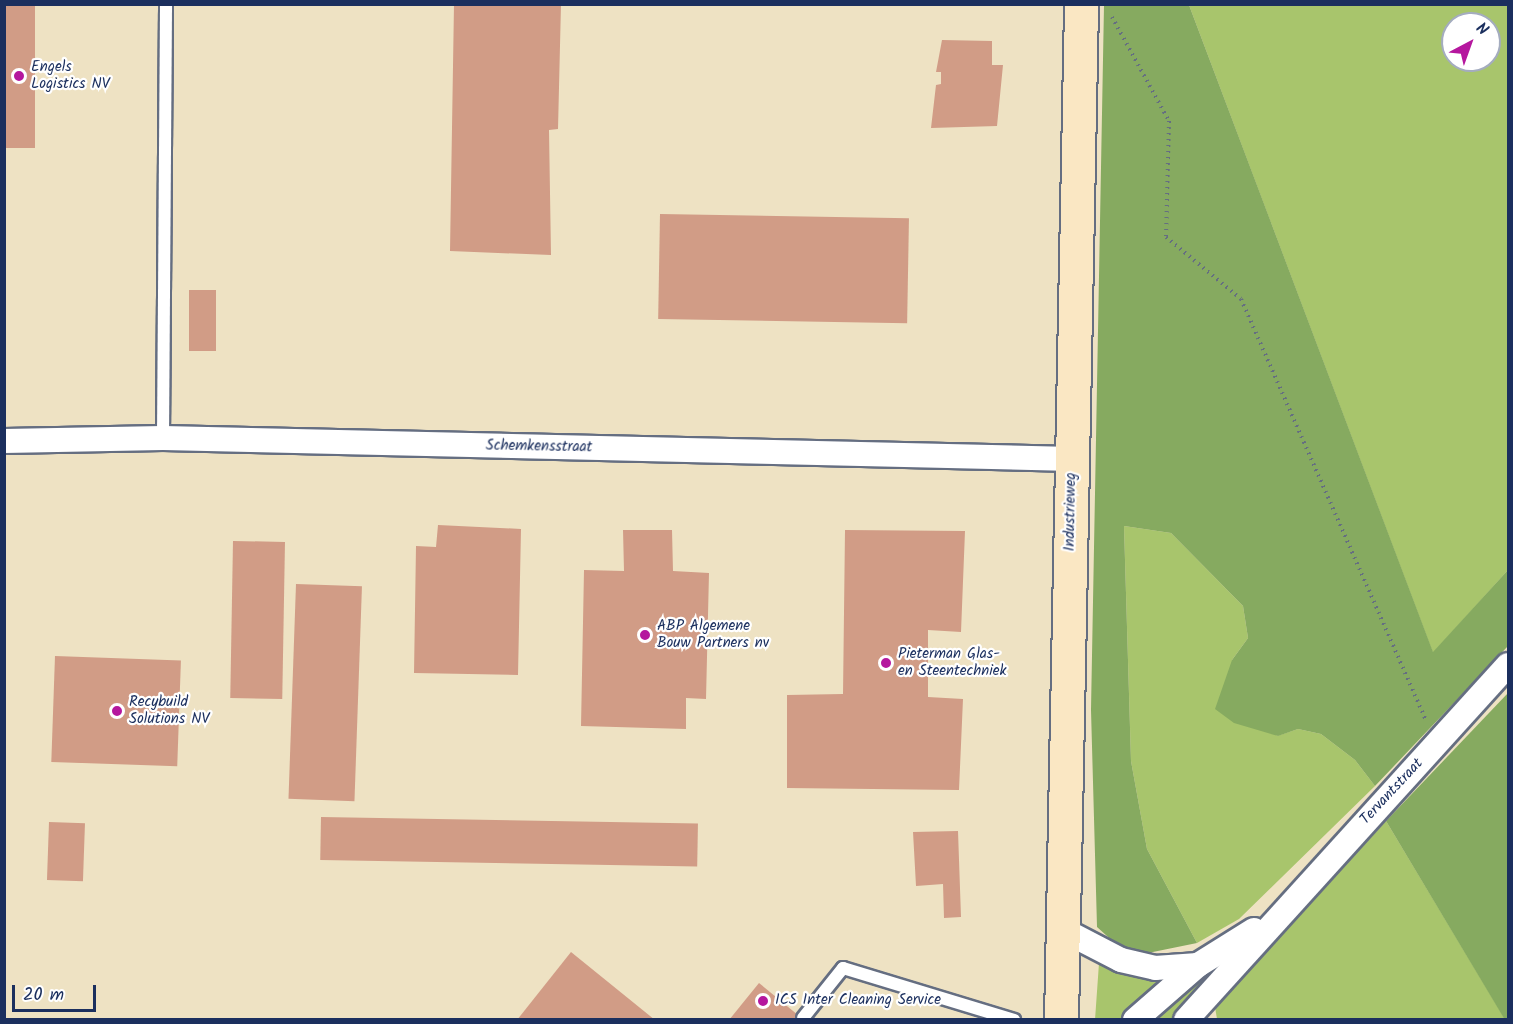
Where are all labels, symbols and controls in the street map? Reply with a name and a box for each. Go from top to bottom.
north arrow [1441,12,1501,72]
text: N [1470,17,1494,42]
place label: Engels Logistics NV [31,58,110,93]
marker: Engels Logistics NV [12,69,26,83]
street label: Schemkensstraat [486,437,592,457]
street label: Industrieweg [1061,472,1081,552]
place label: ABP Algemene Bouw Partners nv [657,617,769,652]
marker: ABP Algemene Bouw Partners nv [638,628,652,642]
place label: Pieterman Glas- en Steentechniek [898,645,1007,680]
marker: Pieterman Glas- en Steentechniek [879,656,893,670]
place label: Recybuild Solutions NV [129,693,209,728]
marker: Recybuild Solutions NV [110,704,124,718]
street label: Tervantstraat [1357,755,1427,829]
scale bar [15,973,99,1011]
text: 20 m [23,981,64,1010]
place label: ICS Inter Cleaning Service [775,992,941,1010]
marker: ICS Inter Cleaning Service [756,994,770,1008]

